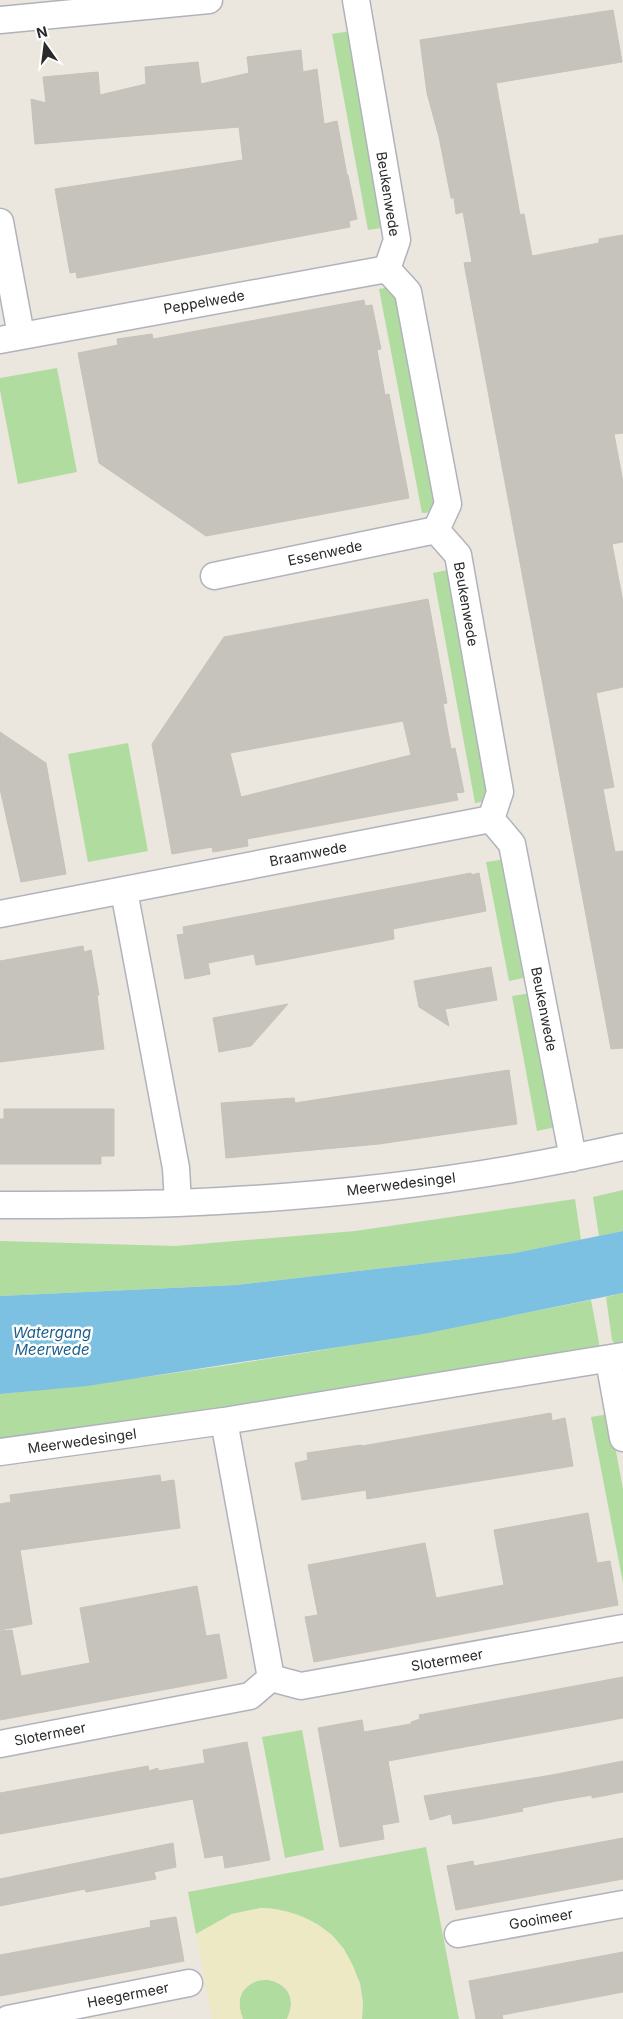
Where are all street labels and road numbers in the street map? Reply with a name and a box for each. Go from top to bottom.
street label: Beukenwede [373,150,404,237]
street label: Peppelwede [162,286,246,317]
street label: Essenwede [286,536,364,569]
street label: Beukenwede [451,560,482,647]
street label: Braamwede [268,838,348,869]
street label: Beukenwede [528,965,561,1052]
street label: Meerwedesingel [345,1168,456,1199]
street label: Meerwedesingel [26,1424,137,1457]
street label: Slotermeer [410,1645,484,1674]
street label: Slotermeer [13,1718,87,1749]
street label: Gooimeer [508,1905,574,1932]
street label: Heegermeer [86,1978,170,2011]

